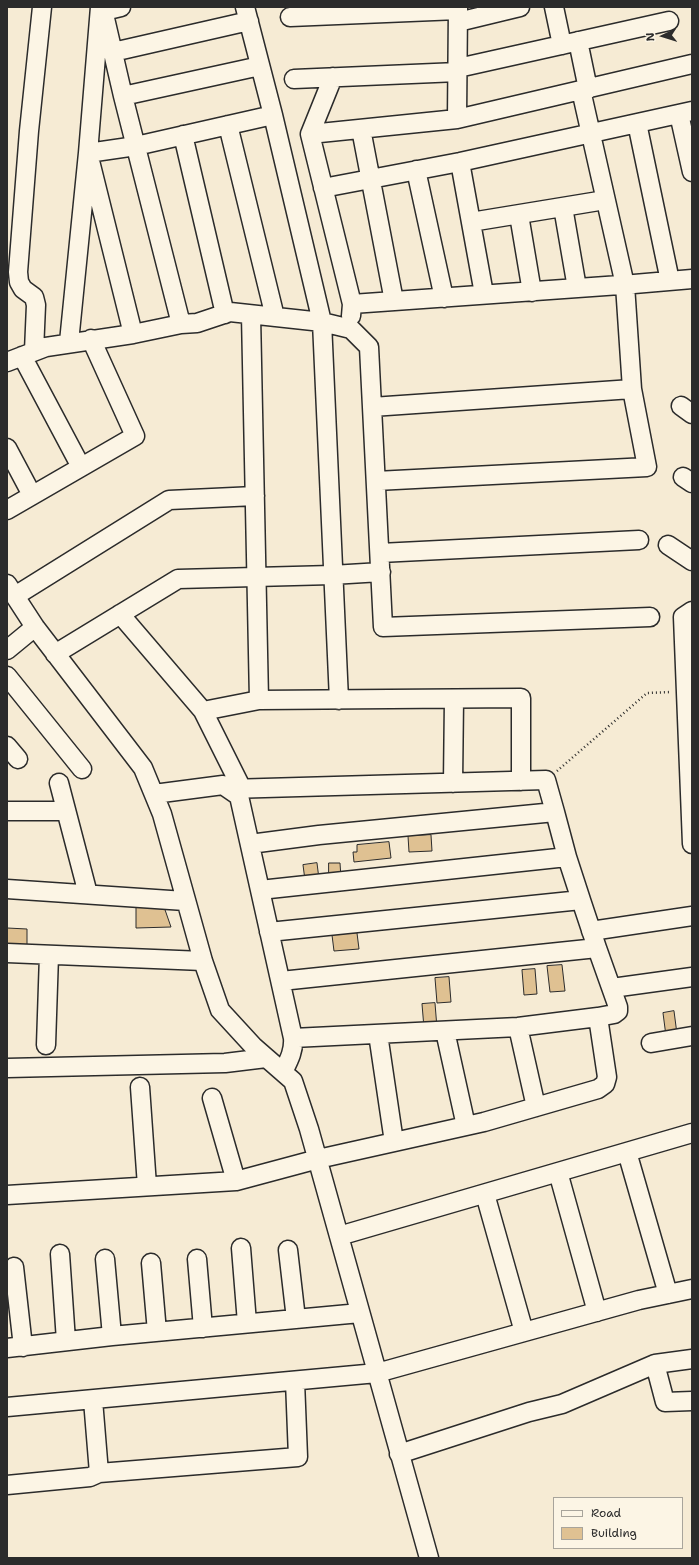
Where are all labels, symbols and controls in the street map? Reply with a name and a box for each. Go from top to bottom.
north arrow [643,16,683,56]
text: N [643,32,658,42]
legend [553,1497,683,1549]
text: Road [591,1505,621,1521]
text: Building [591,1525,637,1541]

